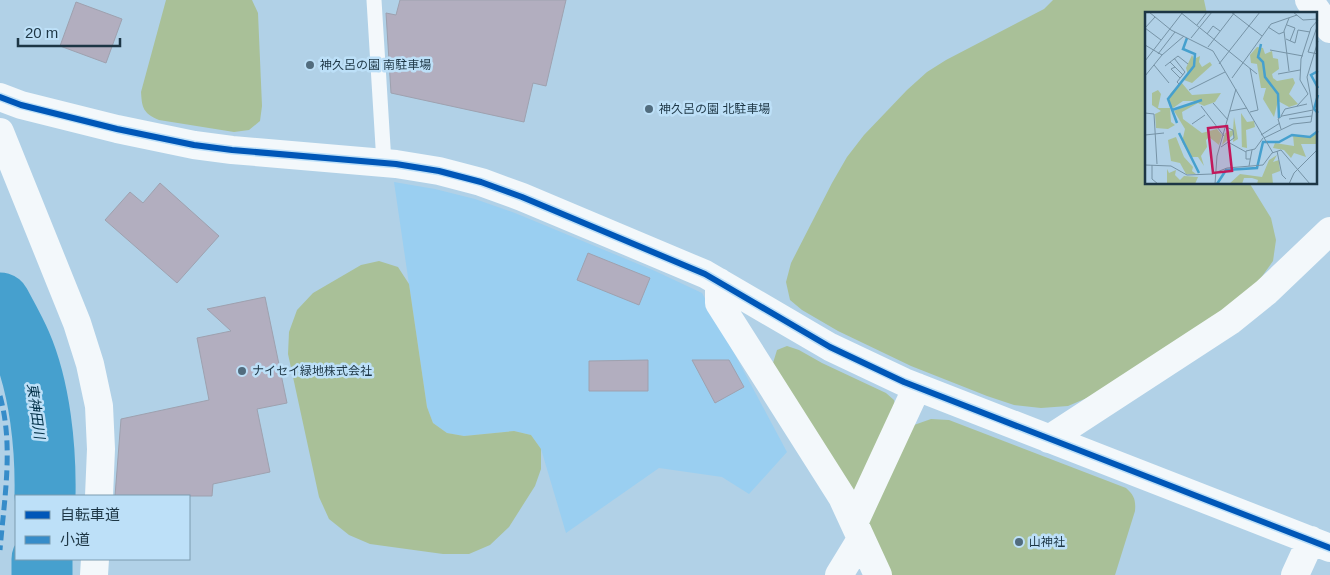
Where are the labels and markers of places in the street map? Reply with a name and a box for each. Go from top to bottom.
place label: 神久呂の園 南駐車場 [320,58,431,72]
marker: 神久呂の園 南駐車場 [304,59,316,71]
place label: 神久呂の園 北駐車場 [659,102,770,116]
marker: 神久呂の園 北駐車場 [643,103,655,115]
place label: ナイセイ緑地株式会社 [252,364,372,378]
marker: ナイセイ緑地株式会社 [236,365,248,377]
place label: 山神社 [1029,535,1065,549]
marker: 山神社 [1013,536,1025,548]

